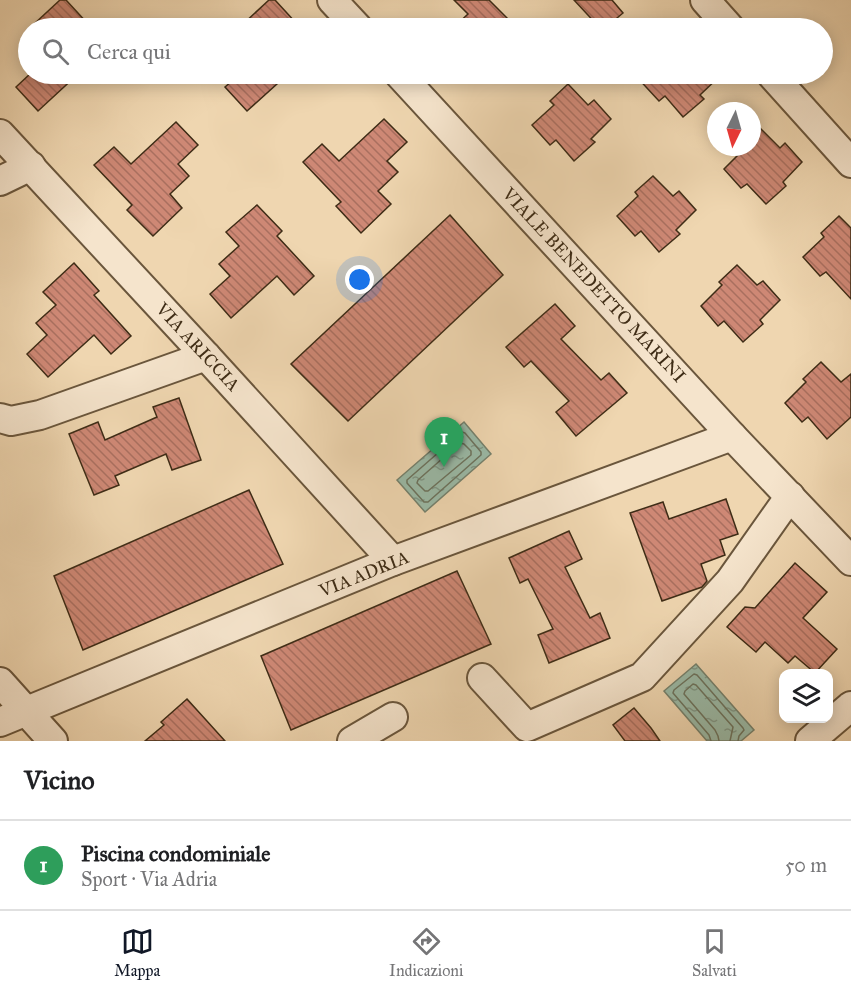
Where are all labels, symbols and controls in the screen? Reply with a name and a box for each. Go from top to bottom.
search box [18,18,833,84]
icon: search [39,35,72,68]
text: Cerca qui [87,38,171,65]
north arrow [707,102,761,156]
street label: VIALE BENEDETTO MARINI [497,182,690,387]
your location [345,265,374,294]
street label: VIA ARICCIA [151,297,245,396]
pin: 1 [424,418,464,467]
street label: VIA ADRIA [315,546,412,602]
map controls [779,669,833,723]
button: layers [779,669,833,723]
text: Vicino [24,764,95,796]
text: Piscina condominiale [81,840,270,867]
text: 1 [40,853,47,877]
text: 50 m [785,853,827,877]
text: Sport · Via Adria [81,867,217,891]
tab: Mappa [114,925,160,980]
tab: Indicazioni [389,925,463,980]
tab: Salvati [692,925,737,980]

